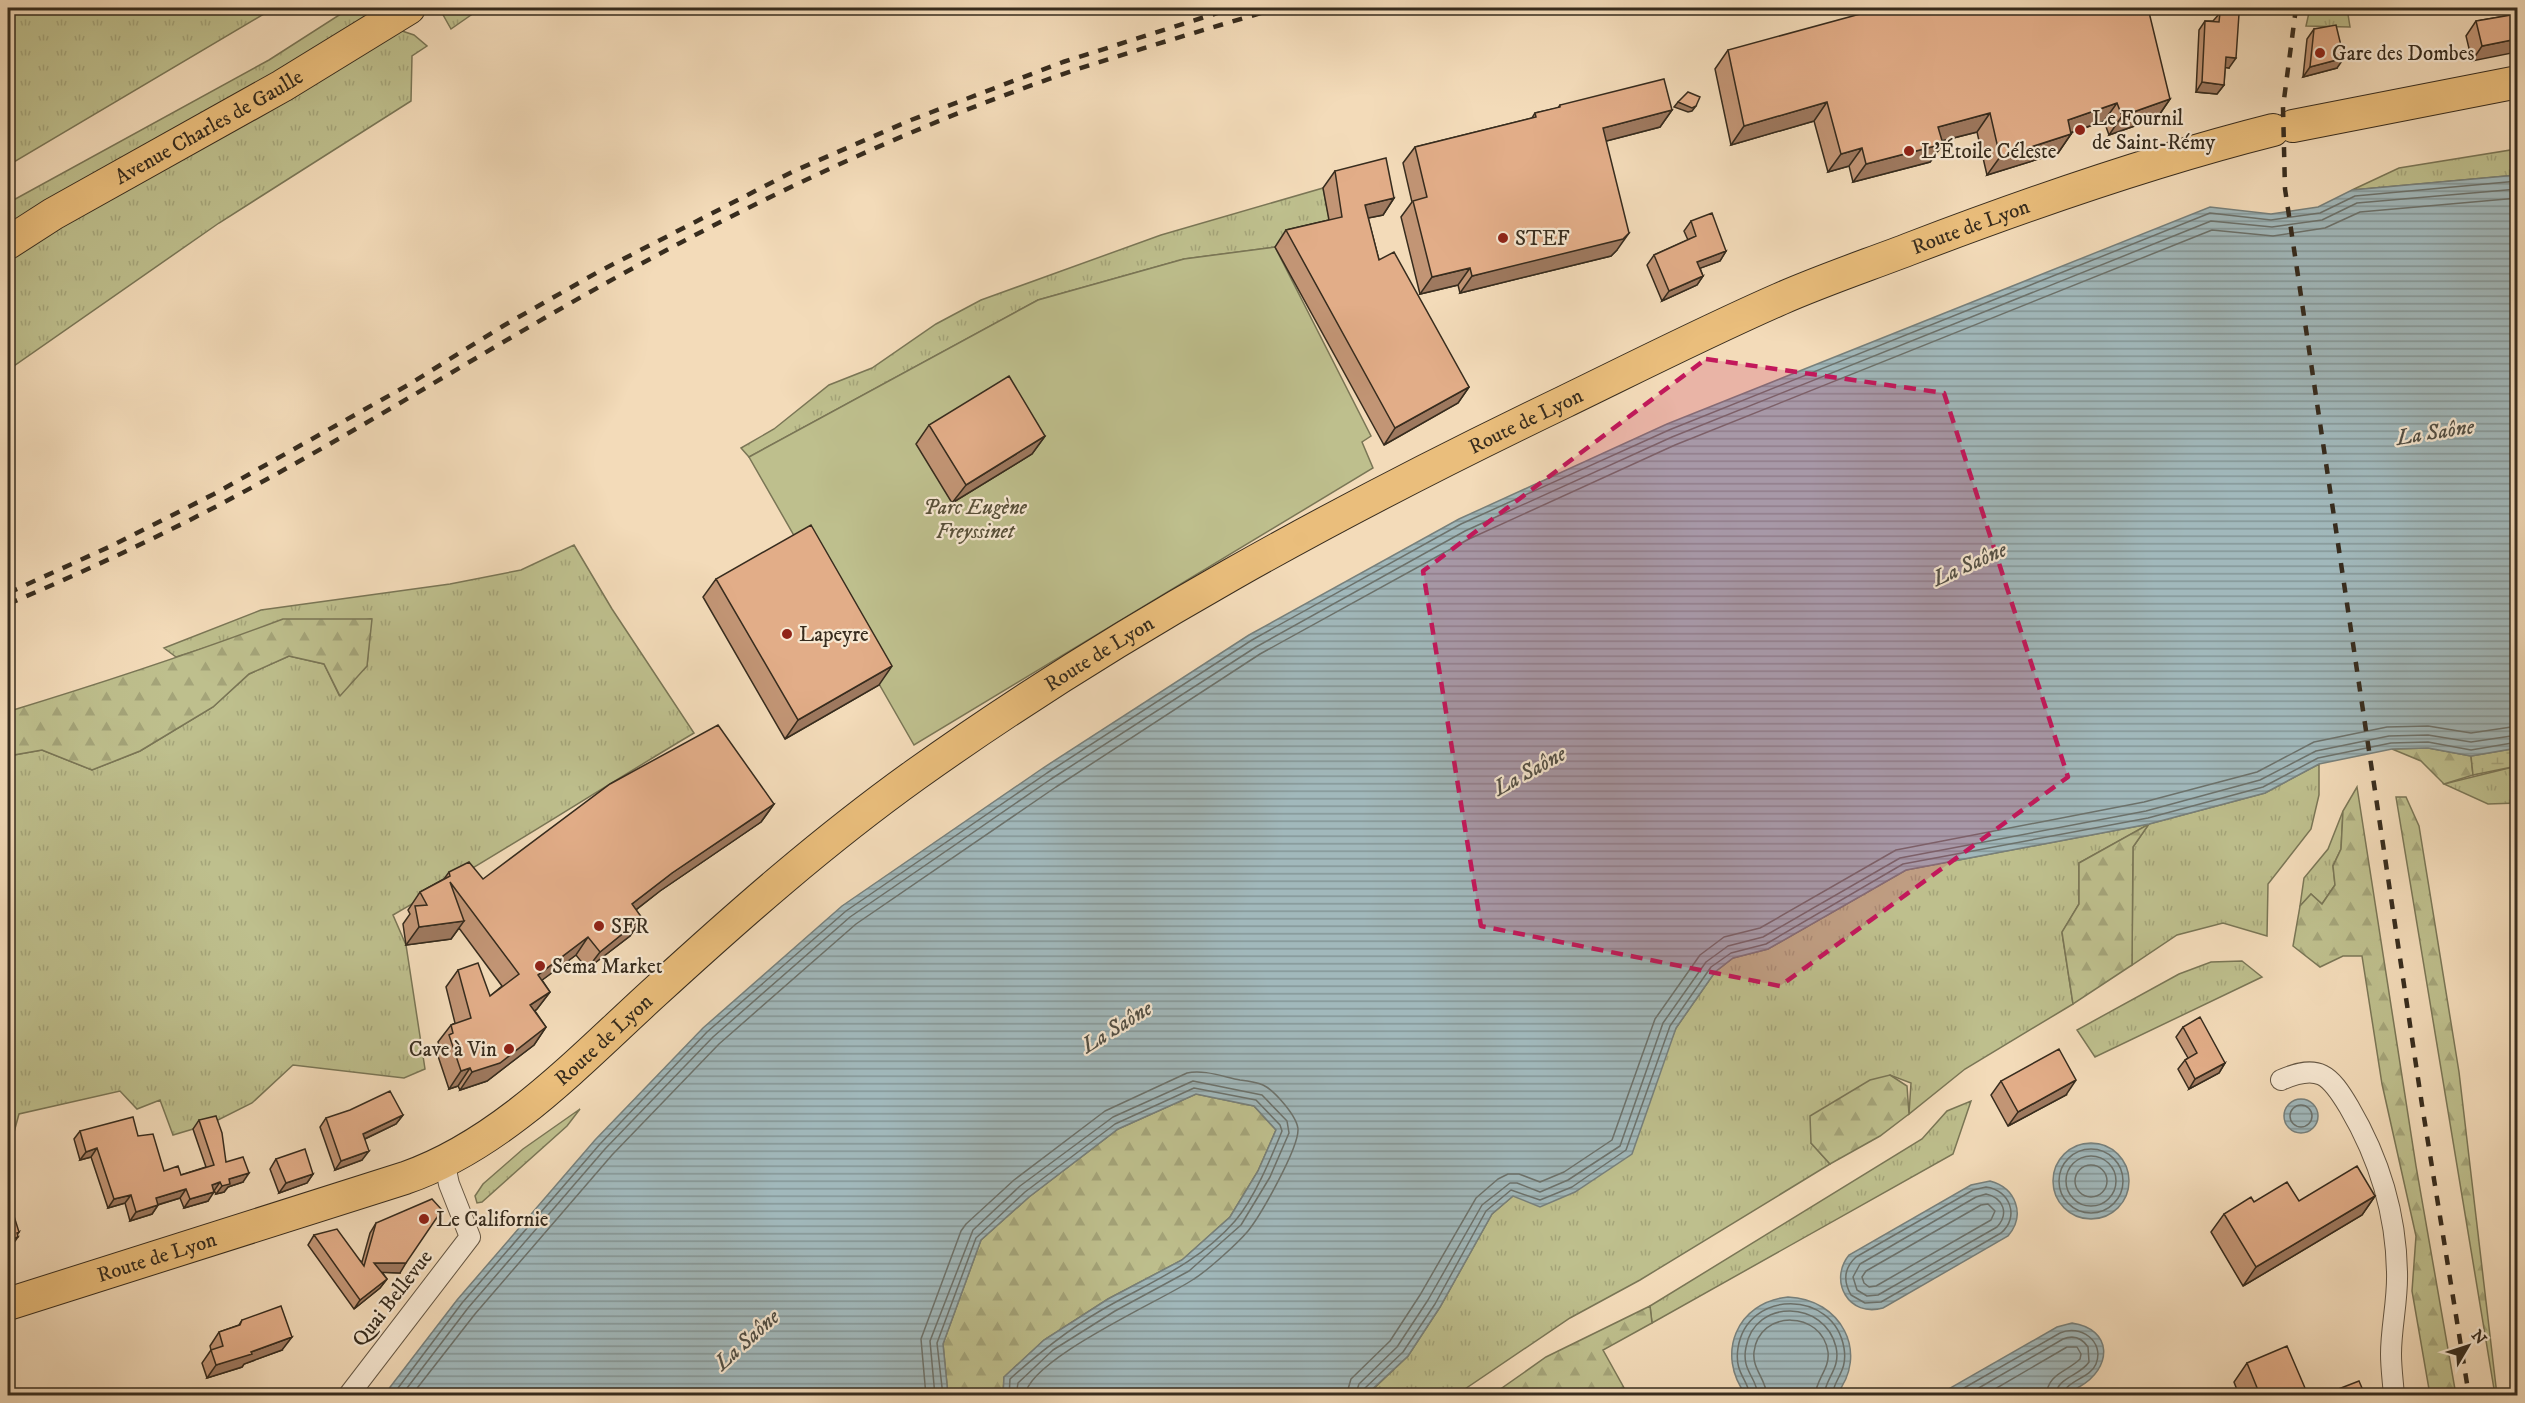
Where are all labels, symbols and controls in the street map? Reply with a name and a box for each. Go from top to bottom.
place label: Gare des Dombes [2332,41,2474,67]
marker: Gare des Dombes [2313,46,2327,60]
street label: Avenue Charles de Gaulle [110,64,308,191]
place label: Le Fournil de Saint-Rémy [2092,106,2216,156]
marker: Le Fournil de Saint-Rémy [2073,123,2087,137]
place label: L'Étoile Céleste [1921,138,2057,165]
marker: L'Étoile Céleste [1902,144,1916,158]
street label: Route de Lyon [1908,194,2033,261]
place label: STEF [1515,226,1570,252]
marker: STEF [1496,231,1510,245]
street label: Route de Lyon [1465,383,1587,461]
water label: La Saône [2392,413,2477,452]
park label: Parc Eugène Freyssinet [923,495,1028,545]
water label: La Saône [1926,536,2011,593]
street label: Route de Lyon [1040,611,1159,698]
place label: Lapeyre [799,622,869,648]
marker: Lapeyre [780,627,794,641]
water label: La Saône [1487,740,1571,803]
place label: SFR [611,914,649,940]
marker: SFR [592,919,606,933]
place label: Sema Market [552,954,663,980]
marker: Sema Market [533,959,547,973]
street label: Route de Lyon [550,989,658,1092]
water label: La Saône [1075,995,1158,1061]
place label: Cave à Vin [409,1037,497,1063]
marker: Cave à Vin [502,1042,516,1056]
place label: Le Californie [436,1207,549,1233]
marker: Le Californie [417,1212,431,1226]
street label: Route de Lyon [94,1227,220,1289]
street label: Quai Bellevue [347,1245,439,1352]
water label: La Saône [707,1303,786,1378]
north arrow [2438,1316,2498,1376]
text: N [2467,1326,2491,1349]

